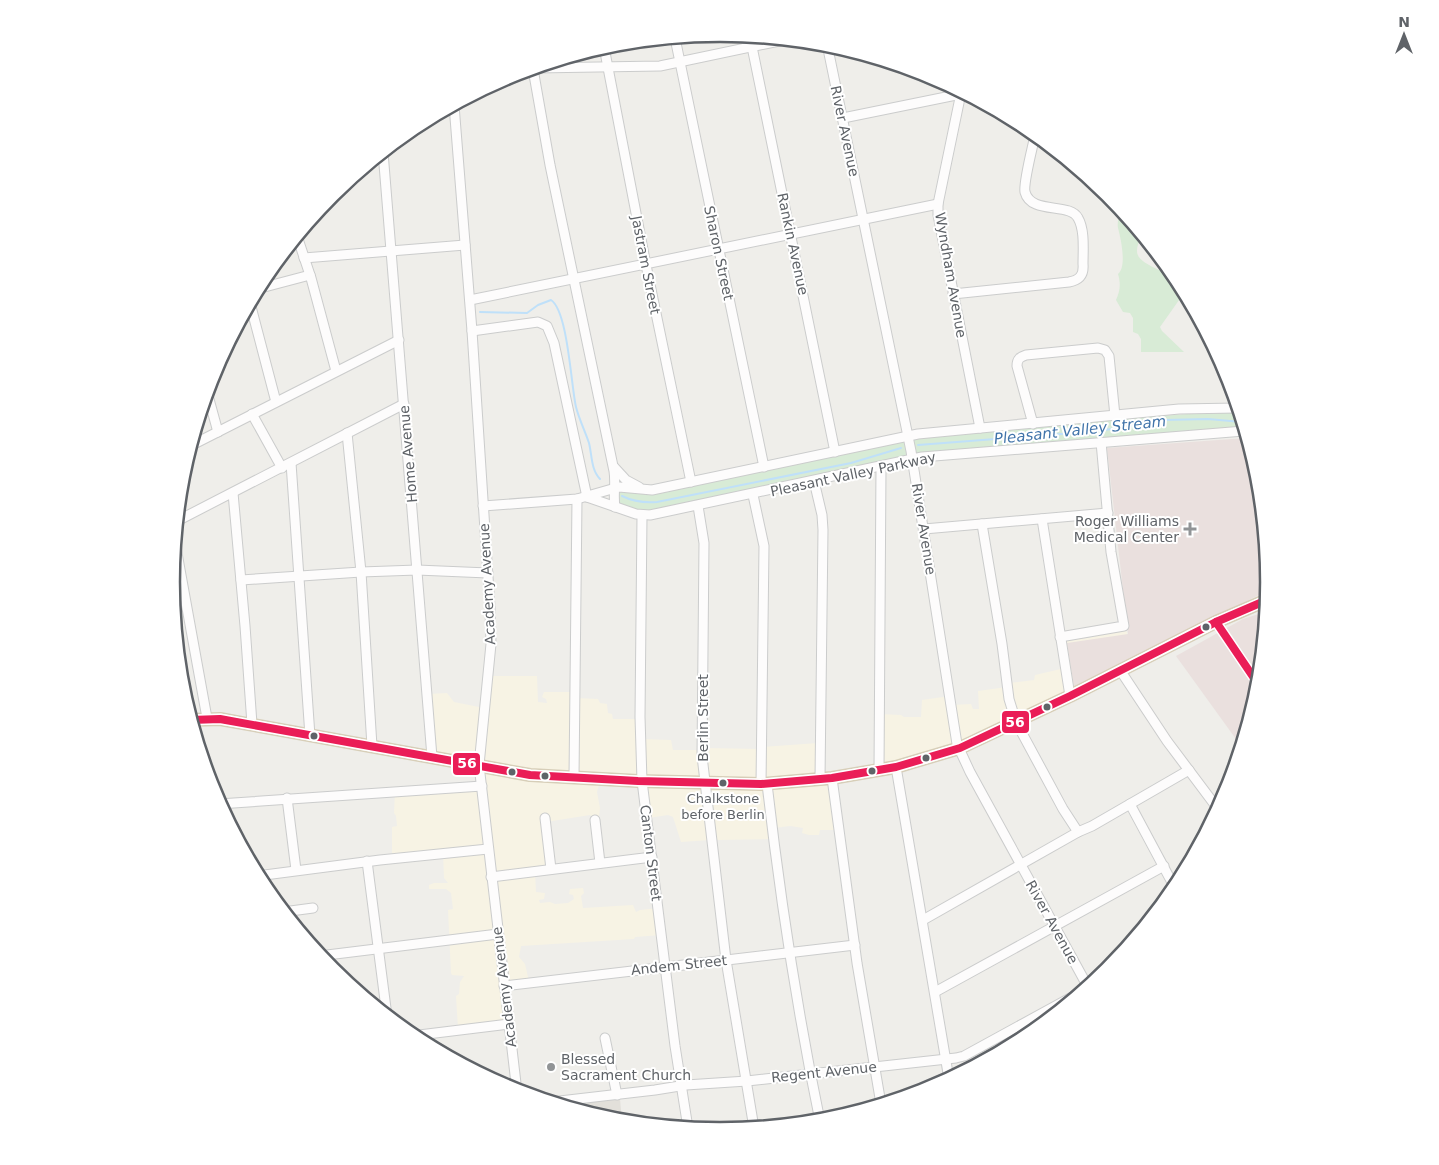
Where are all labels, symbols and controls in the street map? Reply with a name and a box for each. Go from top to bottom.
north arrow [1379,10,1429,60]
text: N [1398,14,1410,30]
street label: River Avenue [828,84,862,178]
street label: Rankin Avenue [774,191,812,297]
street label: Sharon Street [701,204,737,302]
street label: Wyndham Avenue [932,211,970,339]
street label: Jastram Street [628,213,664,316]
street label: Home Avenue [396,405,420,503]
water label: Pleasant Valley Stream [993,412,1167,448]
street label: Pleasant Valley Parkway [769,449,937,499]
street label: River Avenue [909,482,939,576]
place label: Roger Williams Medical Center [1074,513,1179,545]
marker: Roger Williams Medical Center [1183,522,1197,536]
street label: Academy Avenue [476,523,498,645]
unlabelled marker [1201,622,1211,632]
street label: Berlin Street [695,674,711,762]
unlabelled marker [1042,702,1052,712]
line badge: 56 [1001,710,1030,734]
text: 56 [1005,714,1025,730]
unlabelled marker [309,731,319,741]
line badge: 56 [452,752,481,776]
unlabelled marker [921,753,931,763]
text: 56 [457,755,477,771]
unlabelled marker [867,766,877,776]
unlabelled marker [507,767,517,777]
unlabelled marker [540,771,550,781]
marker: Chalkstone before Berlin [718,778,728,788]
place label: Chalkstone before Berlin [681,791,765,822]
street label: Canton Street [637,804,665,903]
street label: River Avenue [1023,878,1081,966]
street label: Academy Avenue [489,926,519,1048]
street label: Andem Street [630,952,728,978]
place label: Blessed Sacrament Church [561,1051,691,1083]
street label: Regent Avenue [770,1059,878,1085]
marker: Blessed Sacrament Church [545,1061,557,1073]

